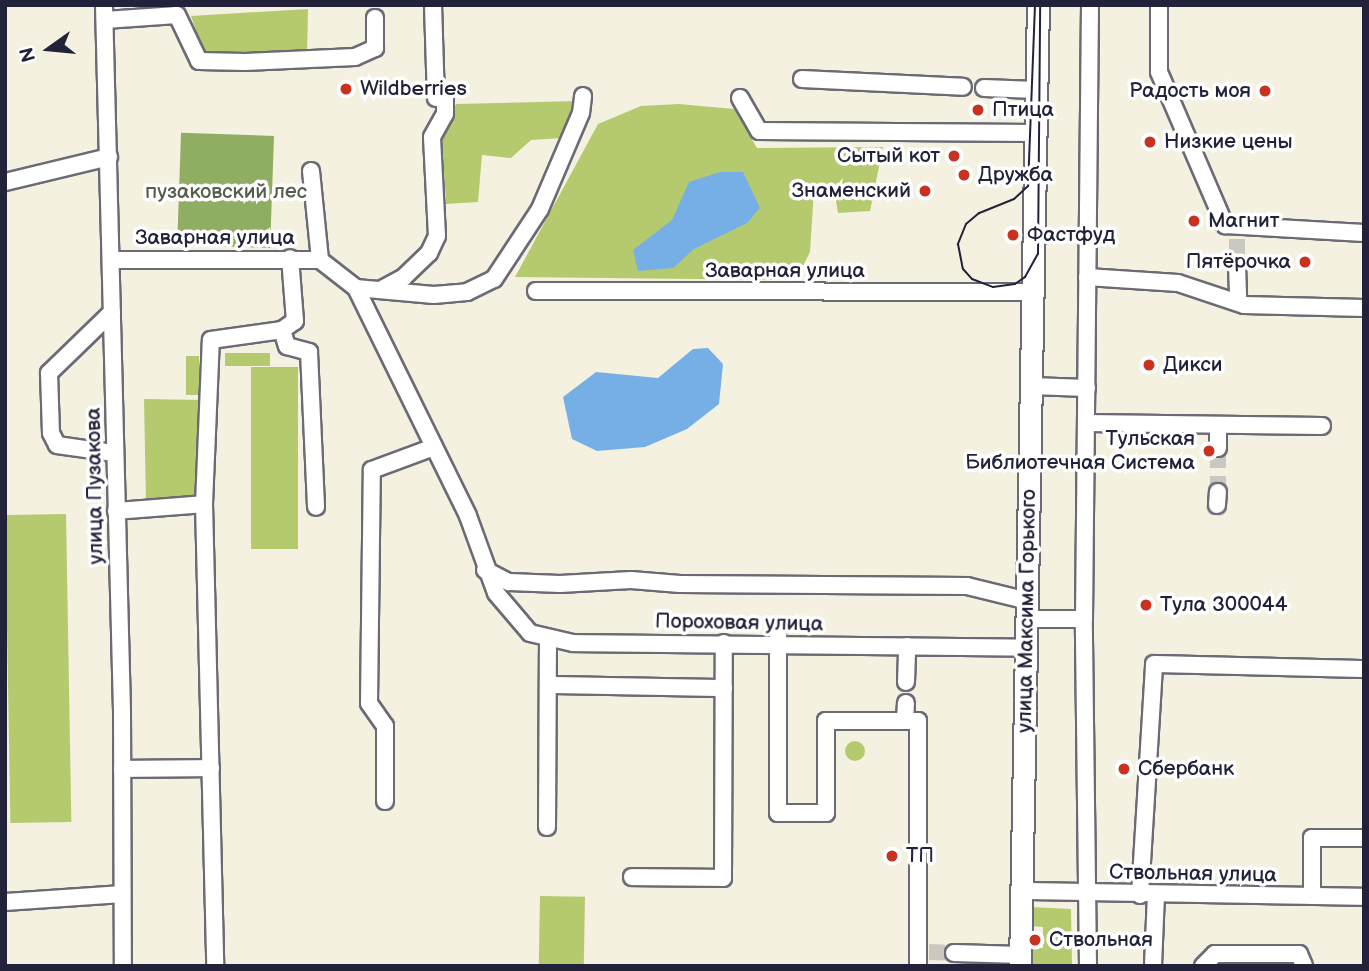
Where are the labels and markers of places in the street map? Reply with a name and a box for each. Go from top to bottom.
place label: Wildberries [360,76,467,102]
place label: Радость моя [1129,78,1251,104]
marker: Wildberries [338,81,354,97]
marker: Радость моя [1257,83,1273,99]
place label: Птица [992,97,1054,123]
marker: Птица [970,102,986,118]
place label: Низкие цены [1164,129,1293,155]
marker: Низкие цены [1142,134,1158,150]
place label: Сытый кот [837,143,940,169]
marker: Сытый кот [946,148,962,164]
place label: Дружба [978,162,1053,188]
marker: Дружба [956,167,972,183]
place label: Знаменский [792,178,911,204]
marker: Знаменский [917,183,933,199]
place label: Магнит [1208,208,1280,234]
marker: Магнит [1186,213,1202,229]
place label: Фастфуд [1027,222,1115,248]
marker: Фастфуд [1005,227,1021,243]
place label: Пятёрочка [1186,249,1291,275]
marker: Пятёрочка [1297,254,1313,270]
place label: Дикси [1163,352,1222,378]
marker: Дикси [1141,357,1157,373]
place label: Тульская Библиотечная Система [965,426,1195,476]
marker: Тульская Библиотечная Система [1201,443,1217,459]
place label: Тула 300044 [1160,592,1287,618]
marker: Тула 300044 [1138,597,1154,613]
place label: Сбербанк [1138,756,1234,782]
marker: Сбербанк [1116,761,1132,777]
place label: ТП [906,843,934,869]
marker: ТП [884,848,900,864]
place label: Ствольная [1049,927,1153,953]
marker: Ствольная [1027,932,1043,948]

